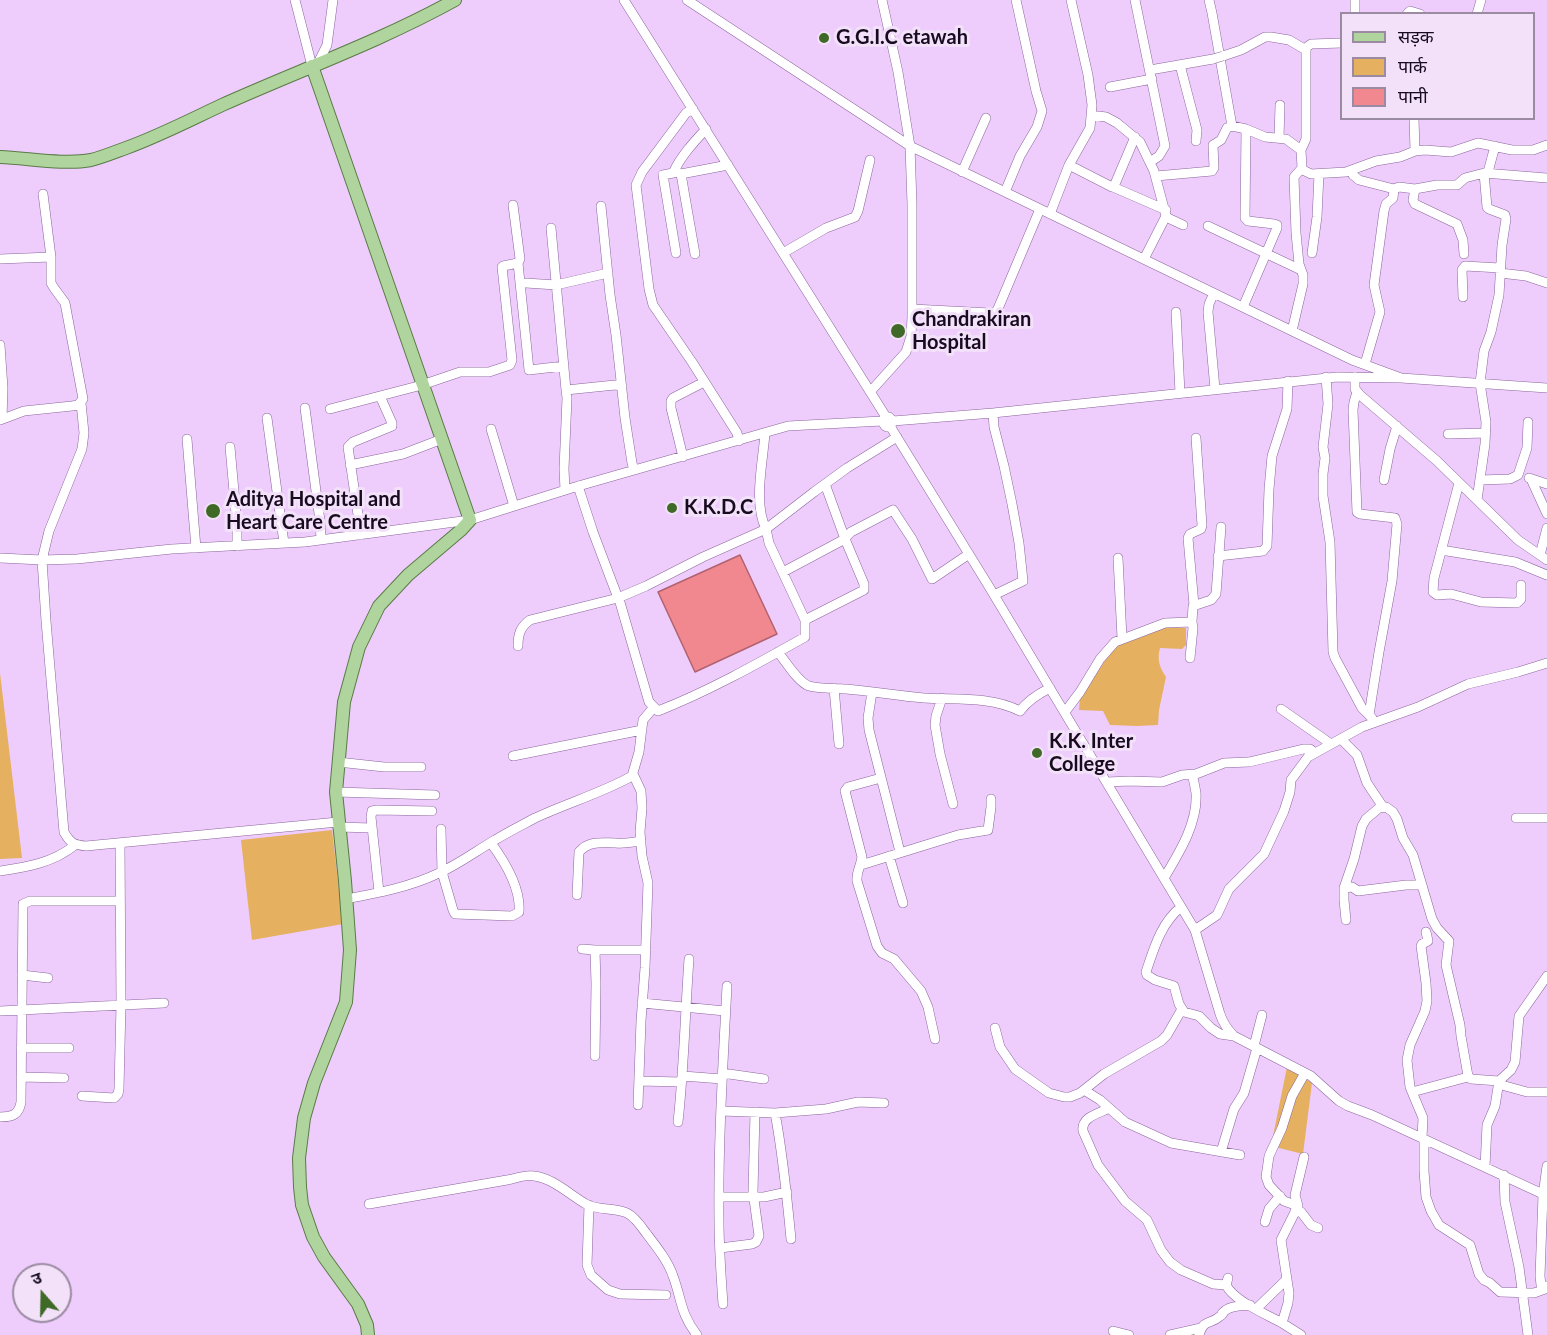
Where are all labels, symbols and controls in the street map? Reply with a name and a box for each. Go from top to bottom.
legend [1340,12,1535,120]
text: सड़क [1398,25,1434,47]
place label: G.G.I.C etawah [836,26,968,50]
marker: G.G.I.C etawah [817,31,831,45]
text: पार्क [1398,55,1427,77]
text: पानी [1398,85,1428,107]
place label: Chandrakiran Hospital [912,308,1031,355]
marker: Chandrakiran Hospital [889,322,907,340]
place label: Aditya Hospital and Heart Care Centre [226,488,401,535]
place label: K.K.D.C [684,496,753,520]
marker: K.K.D.C [665,501,679,515]
marker: Aditya Hospital and Heart Care Centre [204,502,222,520]
place label: K.K. Inter College [1049,730,1133,777]
marker: K.K. Inter College [1030,746,1044,760]
north arrow [12,1263,72,1323]
text: उ [29,1267,44,1288]

